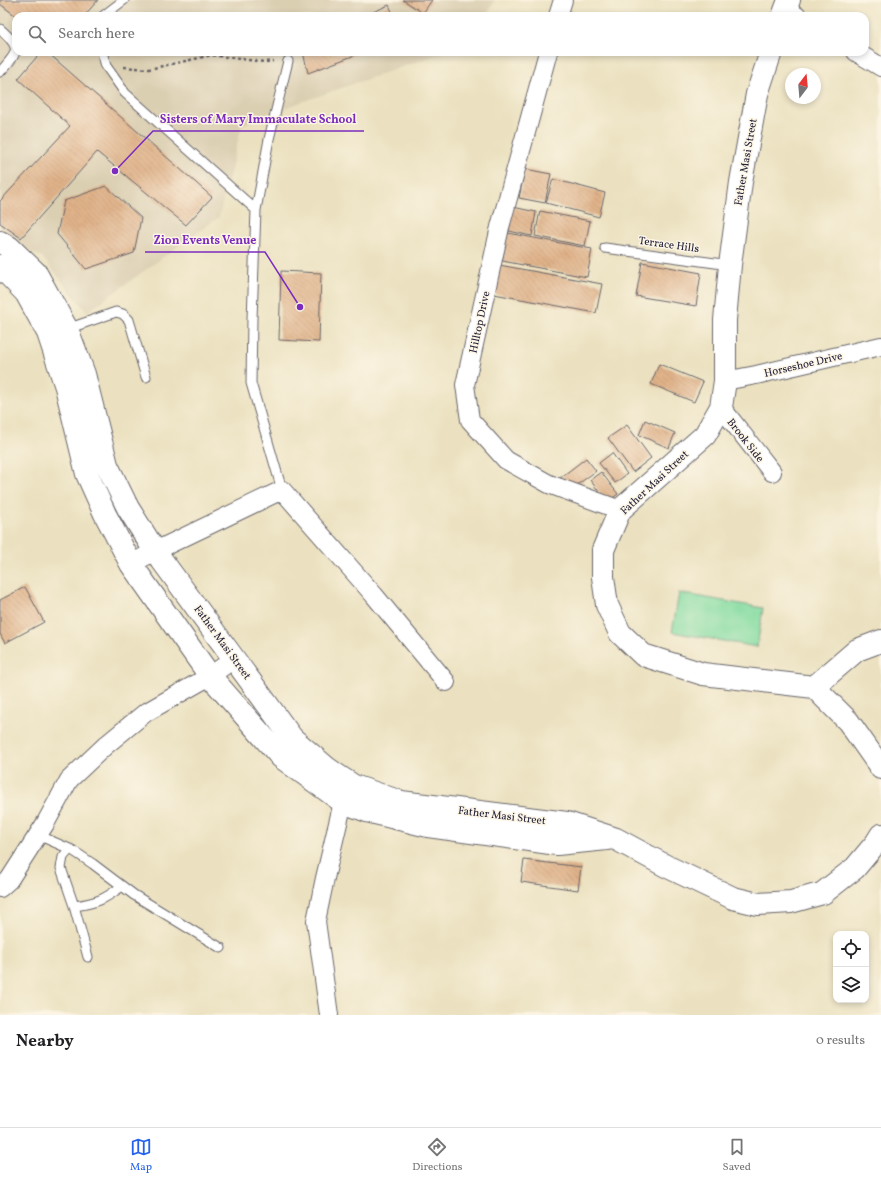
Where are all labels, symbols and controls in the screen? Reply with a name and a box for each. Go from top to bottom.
search box [12,12,869,56]
icon: search [26,23,48,45]
text: Search here [58,24,135,45]
north arrow [785,68,821,104]
callout: Sisters of Mary Immaculate School [153,107,364,131]
text: Sisters of Mary Immaculate School [160,112,356,128]
street label: Father Masi Street [731,117,762,207]
callout: Zion Events Venue [145,228,265,252]
text: Zion Events Venue [154,233,256,249]
street label: Terrace Hills [638,234,700,257]
street label: Hilltop Drive [467,290,494,355]
street label: Horseshoe Drive [763,349,844,382]
street label: Brook Side [723,416,767,466]
street label: Father Masi Street [618,447,692,519]
street label: Father Masi Street [190,603,254,683]
street label: Father Masi Street [457,804,547,829]
map controls [833,931,869,1003]
button: locate [833,931,869,967]
button: layers [833,967,869,1003]
text: Nearby [16,1030,74,1053]
text: 0 results [816,1032,865,1050]
tab: Map [130,1136,152,1175]
tab: Directions [412,1136,463,1175]
tab: Saved [723,1136,751,1175]

